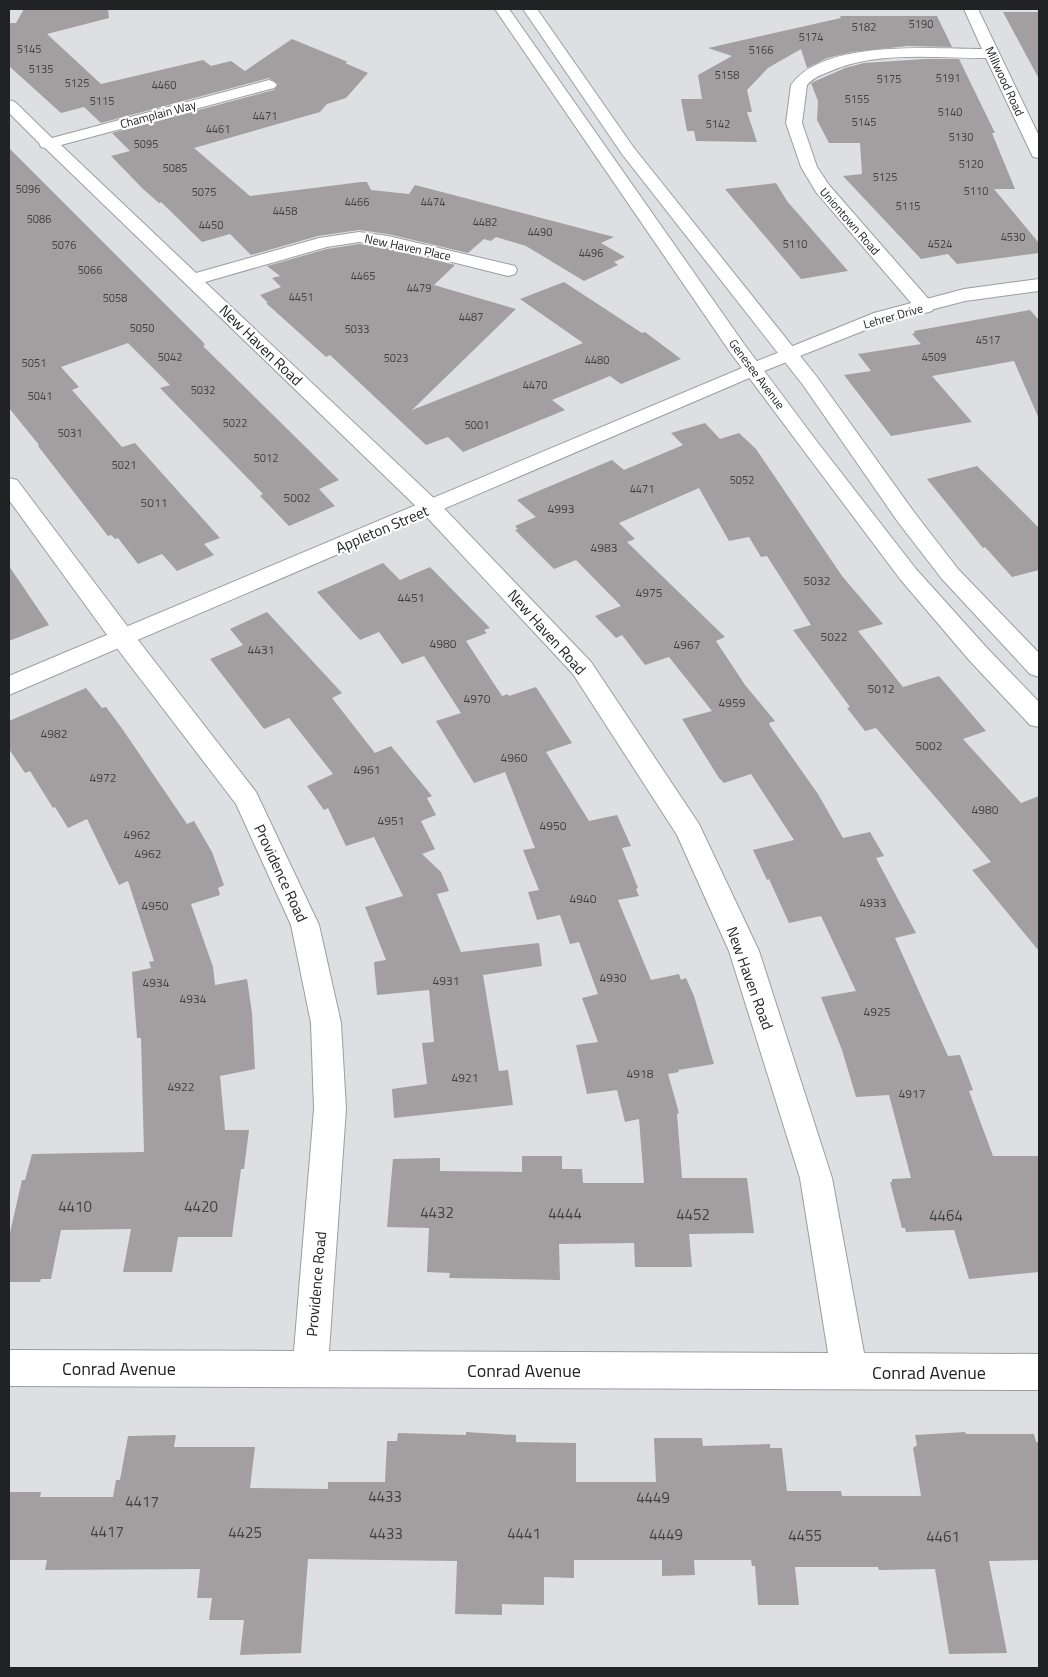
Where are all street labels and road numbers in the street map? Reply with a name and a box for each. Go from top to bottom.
street label: Millwood Road [981,43,1029,119]
street label: Champlain Way [118,95,198,133]
street label: Uniontown Road [815,183,885,259]
street label: New Haven Place [363,229,453,265]
street label: Lehrer Drive [861,298,925,334]
street label: New Haven Road [214,299,308,391]
street label: Genesee Avenue [724,335,790,413]
street label: Appleton Street [332,499,433,559]
street label: New Haven Road [502,584,592,680]
street label: Providence Road [248,820,314,926]
street label: New Haven Road [721,923,779,1033]
street label: Providence Road [300,1230,332,1338]
street label: Conrad Avenue [62,1355,176,1382]
street label: Conrad Avenue [467,1357,581,1384]
street label: Conrad Avenue [872,1359,986,1386]

